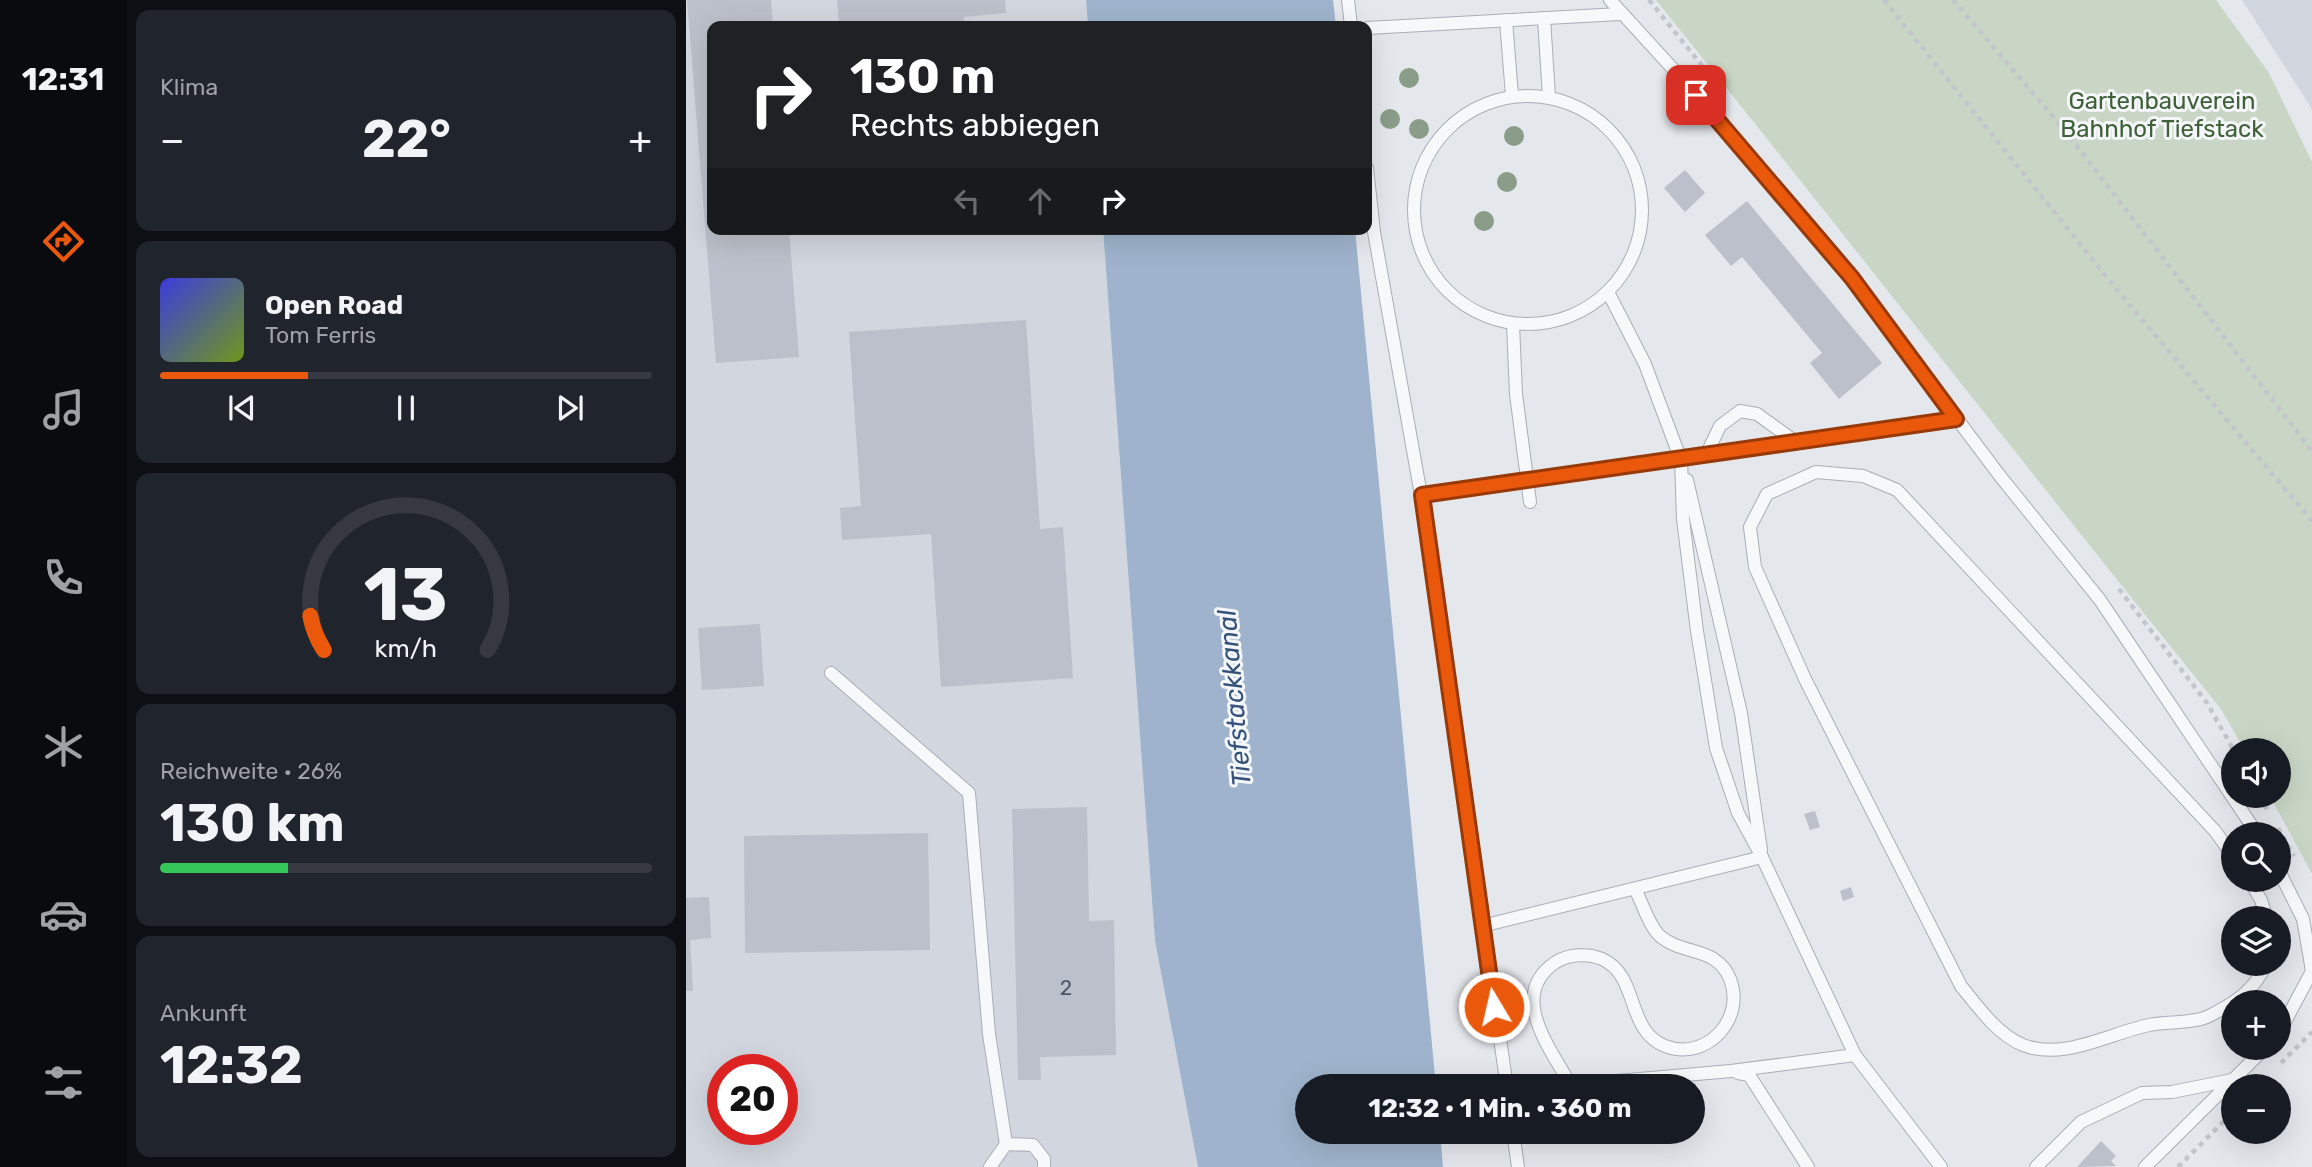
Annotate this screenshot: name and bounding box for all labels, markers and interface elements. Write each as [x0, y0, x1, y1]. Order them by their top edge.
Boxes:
text: 130 m [850, 47, 995, 105]
icon: right [735, 49, 826, 140]
text: 12:31 [22, 60, 104, 98]
pin [1666, 65, 1726, 125]
text: Klima [160, 73, 218, 101]
icon: arrive [1677, 76, 1715, 114]
park label: Gartenbauverein Bahnhof Tiefstack [2060, 87, 2264, 143]
text: Rechts abbiegen [850, 106, 1100, 144]
text: 22° [362, 108, 451, 170]
text: − [160, 117, 185, 163]
text: + [628, 117, 652, 163]
icon: left [948, 182, 986, 220]
icon: ahead [1021, 182, 1059, 220]
icon: right [1094, 182, 1132, 220]
icon: directions [39, 217, 88, 266]
text: Open Road [265, 290, 403, 321]
text: Tom Ferris [265, 321, 376, 349]
icon: music [39, 385, 88, 434]
icon: previous [223, 389, 261, 427]
icon: pause [387, 389, 425, 427]
icon: next [551, 389, 589, 427]
text: 13 [364, 552, 448, 638]
icon: phone [39, 553, 88, 602]
water label: Tiefstackkanal [1211, 608, 1258, 788]
text: km/h [375, 633, 437, 662]
icon: climate [39, 722, 88, 771]
map controls [2221, 738, 2291, 1144]
button: sound [2221, 738, 2291, 808]
text: Reichweite · 26% [160, 757, 342, 785]
text: 130 km [160, 792, 345, 854]
button: search [2221, 822, 2291, 892]
icon: car [39, 890, 88, 939]
button: layers [2221, 906, 2291, 976]
position arrow [1457, 970, 1531, 1044]
house number: 2 [1060, 975, 1072, 1000]
button: + [2221, 990, 2291, 1060]
text: Ankunft [160, 999, 247, 1027]
text: 12:32 [160, 1034, 303, 1096]
speed limit sign: 20 [707, 1054, 798, 1145]
icon: filters [39, 1058, 88, 1107]
button: − [2221, 1074, 2291, 1144]
text: 12:32 · 1 Min. · 360 m [1368, 1093, 1632, 1124]

